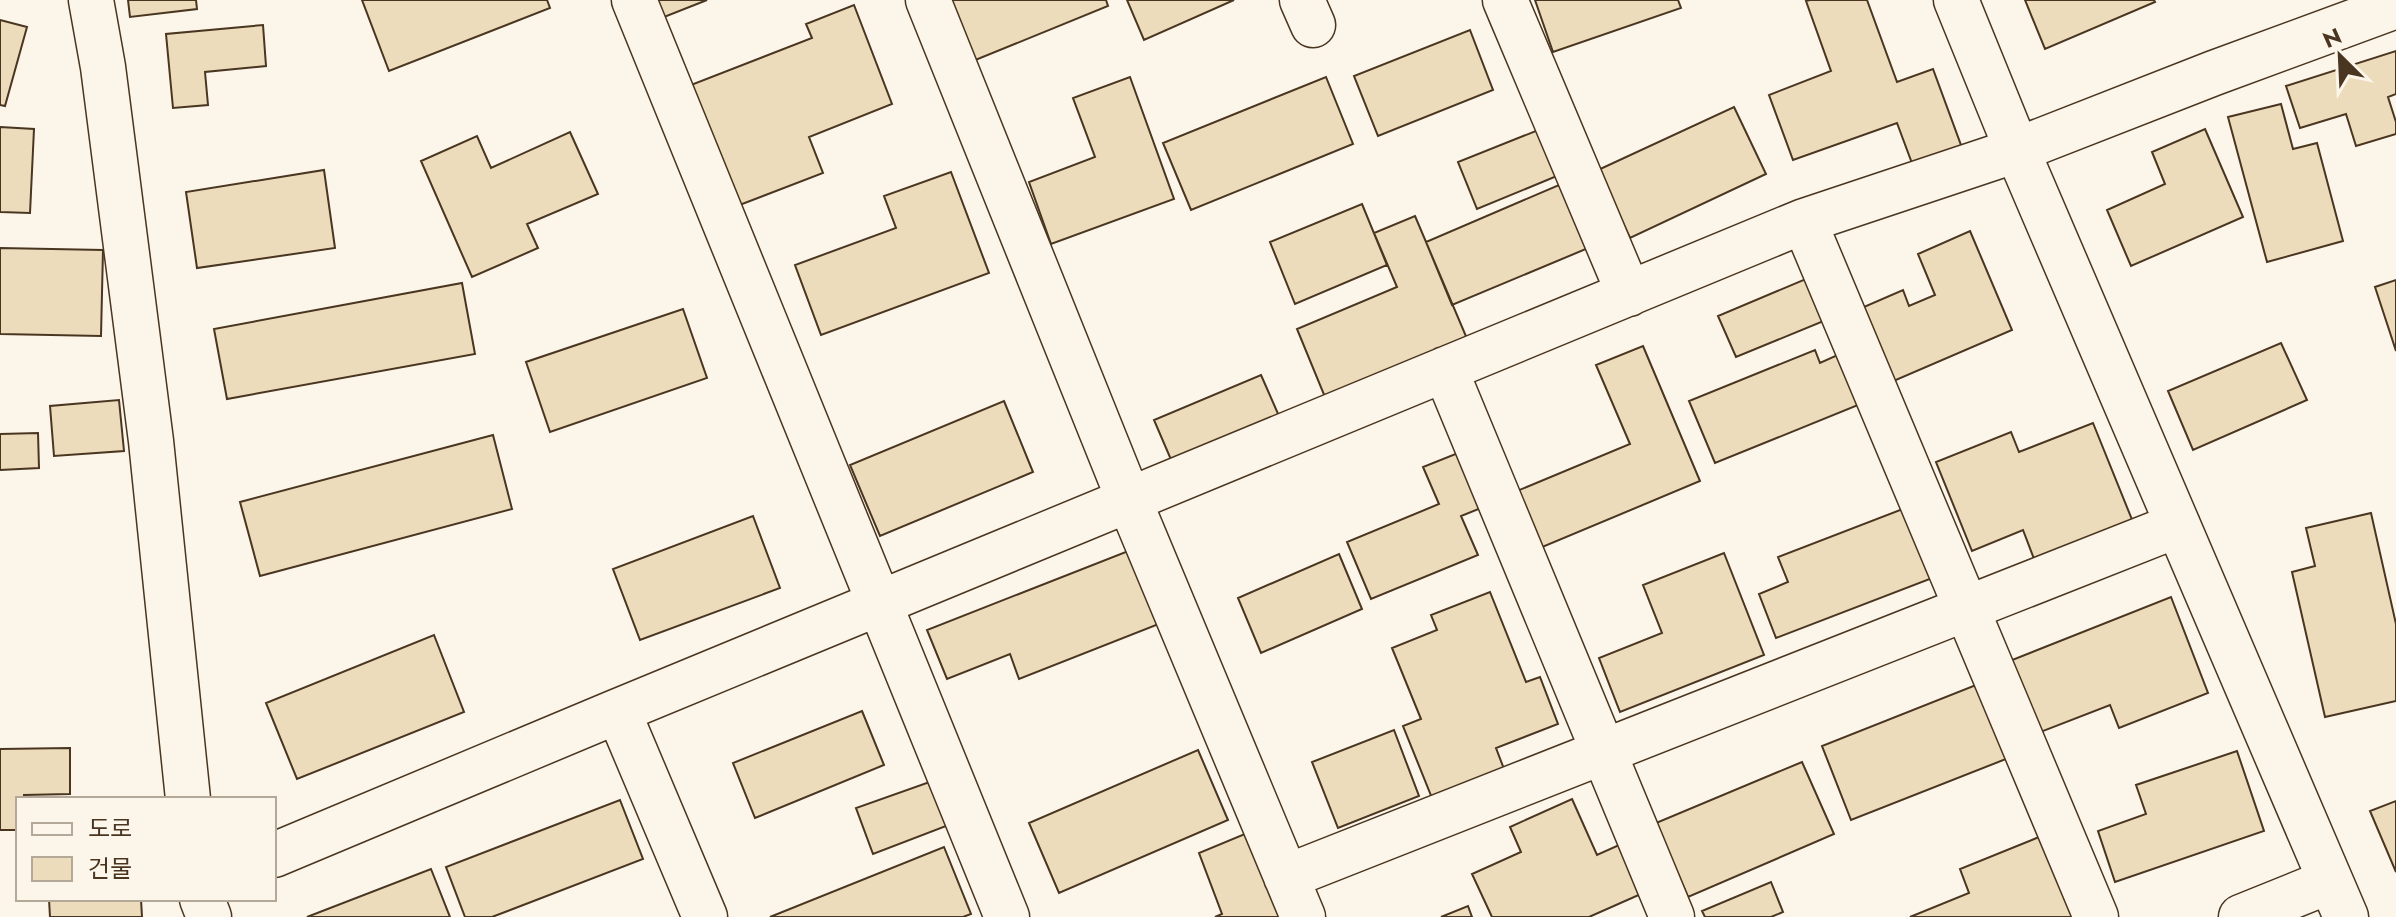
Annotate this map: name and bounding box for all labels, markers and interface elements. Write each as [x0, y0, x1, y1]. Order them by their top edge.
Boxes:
north arrow [2300, 16, 2380, 96]
text: N [2317, 20, 2346, 56]
legend [16, 797, 276, 901]
text: 도로 [88, 811, 132, 846]
text: 건물 [88, 851, 132, 886]

